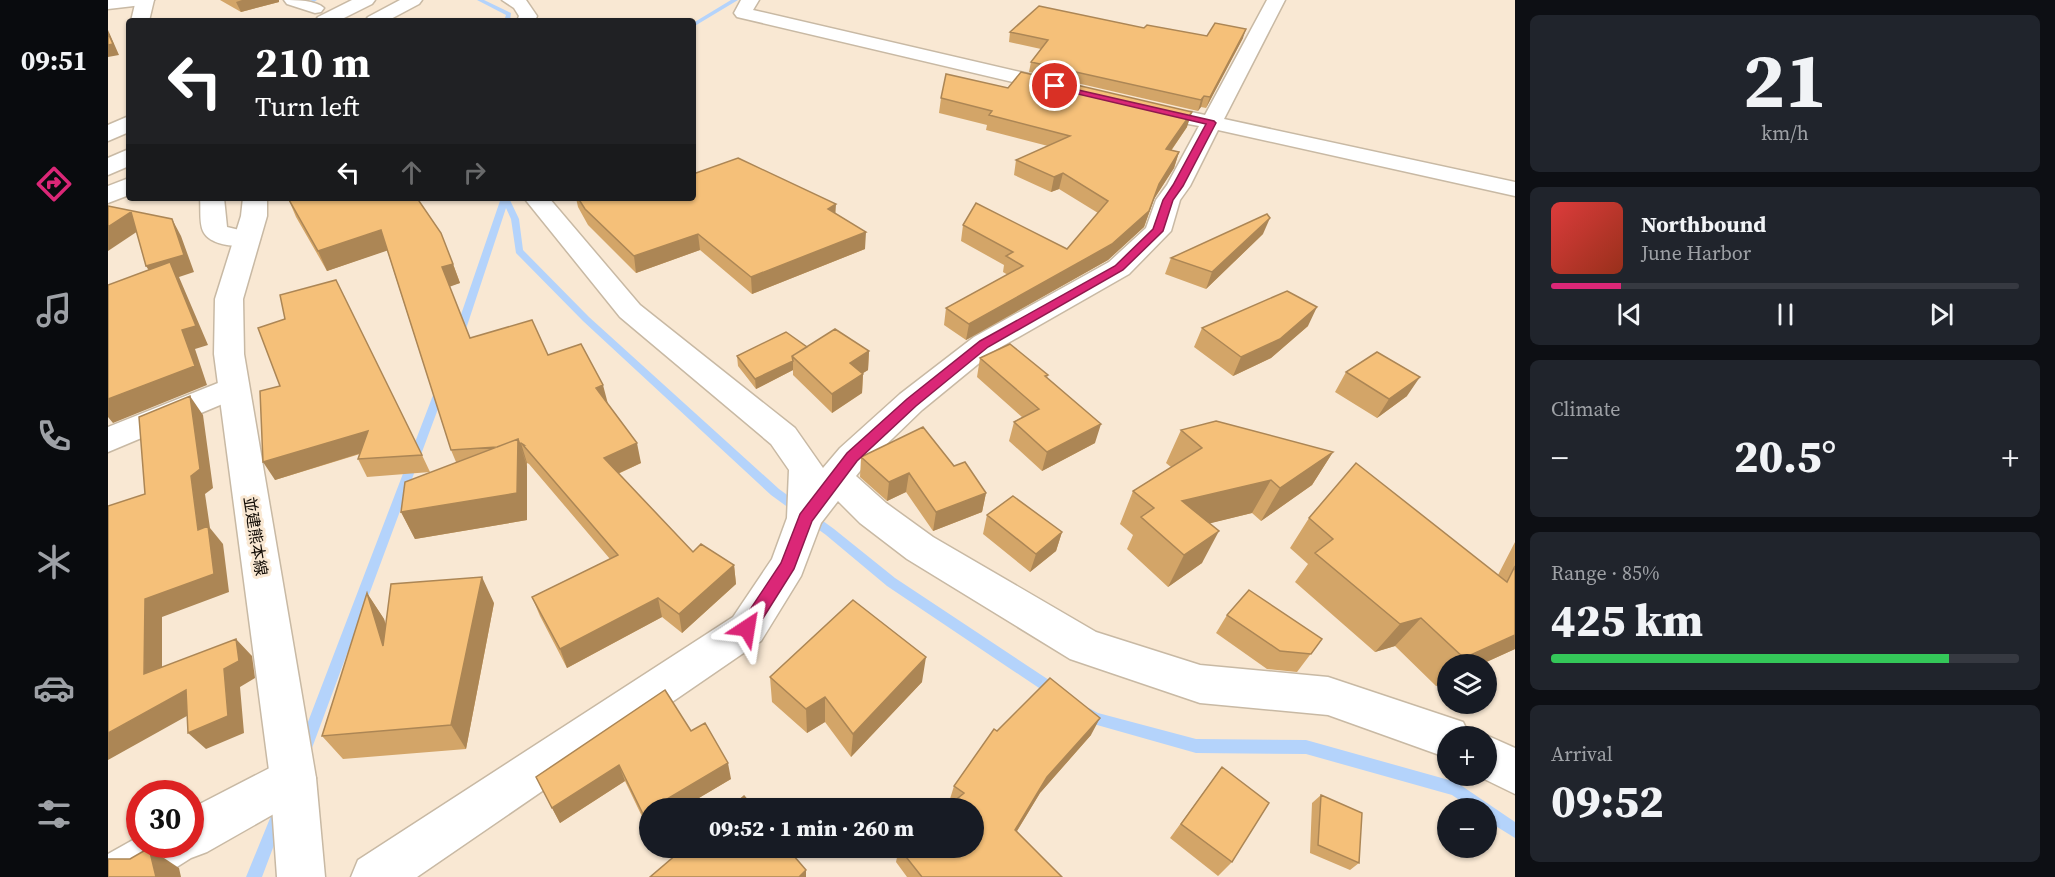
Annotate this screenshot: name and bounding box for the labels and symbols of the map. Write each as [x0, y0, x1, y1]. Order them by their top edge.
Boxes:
pin [1029, 60, 1080, 111]
street label: 並建熊本線 [239, 495, 273, 577]
position arrow [715, 596, 779, 660]
speed limit sign: 30 [126, 780, 204, 858]

